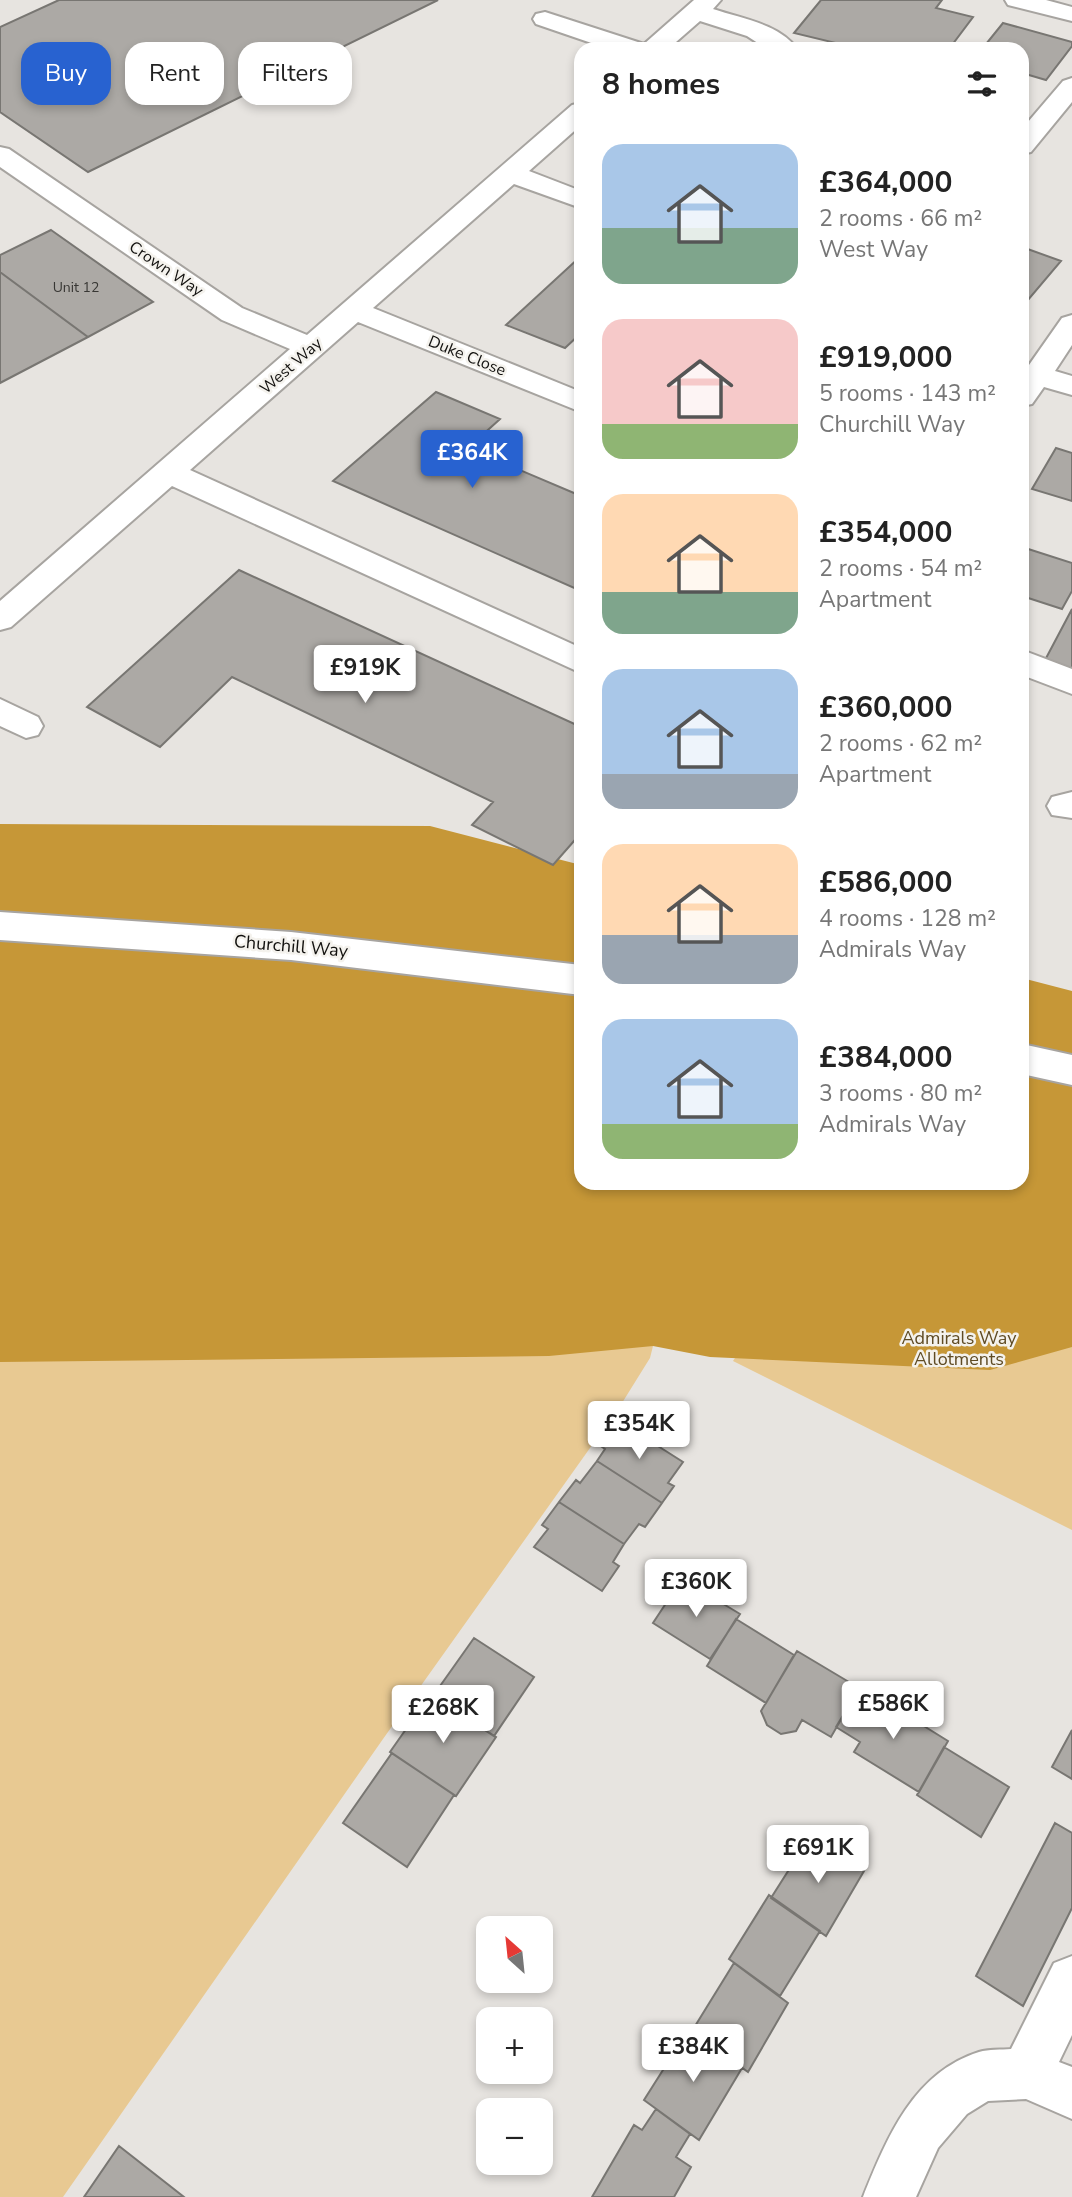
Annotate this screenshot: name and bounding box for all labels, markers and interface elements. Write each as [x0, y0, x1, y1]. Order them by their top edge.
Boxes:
chip: Buy [21, 42, 111, 105]
chip: Rent [125, 42, 224, 105]
chip: Filters [238, 42, 352, 105]
text: 8 homes [602, 64, 720, 105]
icon: filters [963, 65, 1001, 103]
text: £364,000 [819, 162, 952, 203]
icon: home [658, 172, 742, 256]
text: 2 rooms · 66 m² [819, 203, 982, 234]
text: West Way [819, 234, 928, 265]
street label: Crown Way [125, 236, 208, 302]
house number: Unit 12 [53, 278, 99, 297]
street label: Duke Close [425, 330, 509, 382]
street label: West Way [255, 332, 327, 399]
text: £919,000 [819, 337, 952, 378]
icon: home [658, 347, 742, 431]
text: 5 rooms · 143 m² [819, 378, 996, 409]
text: Churchill Way [819, 409, 965, 440]
pin: £364K [423, 430, 521, 490]
text: £364K [437, 437, 507, 468]
text: £354,000 [819, 512, 952, 553]
icon: home [658, 522, 742, 606]
text: 2 rooms · 54 m² [819, 553, 982, 584]
text: Apartment [819, 584, 931, 615]
pin: £919K [316, 646, 414, 705]
text: £919K [330, 652, 400, 683]
text: £360,000 [819, 687, 952, 728]
icon: home [658, 697, 742, 781]
text: 2 rooms · 62 m² [819, 728, 982, 759]
text: Apartment [819, 759, 931, 790]
text: £586,000 [819, 862, 952, 903]
icon: home [658, 872, 742, 956]
text: 4 rooms · 128 m² [819, 903, 996, 934]
street label: Churchill Way [233, 929, 350, 963]
text: Admirals Way [819, 934, 966, 965]
text: £384,000 [819, 1037, 952, 1078]
icon: home [658, 1047, 742, 1131]
text: 3 rooms · 80 m² [819, 1078, 982, 1109]
text: Admirals Way [819, 1109, 966, 1140]
park label: Admirals Way Allotments [901, 1326, 1017, 1371]
pin: £354K [590, 1402, 688, 1461]
text: £354K [604, 1408, 674, 1439]
pin: £360K [647, 1560, 745, 1619]
text: £360K [661, 1566, 731, 1597]
pin: £586K [844, 1682, 942, 1741]
pin: £268K [394, 1686, 492, 1745]
text: £586K [858, 1688, 928, 1719]
text: £268K [408, 1692, 478, 1723]
pin: £691K [769, 1826, 867, 1885]
text: £691K [783, 1832, 853, 1863]
north arrow [476, 1916, 553, 1993]
map controls [476, 1916, 553, 2175]
button: + [476, 2007, 553, 2084]
pin: £384K [644, 2024, 742, 2084]
text: £384K [658, 2031, 728, 2062]
button: − [476, 2098, 553, 2175]

